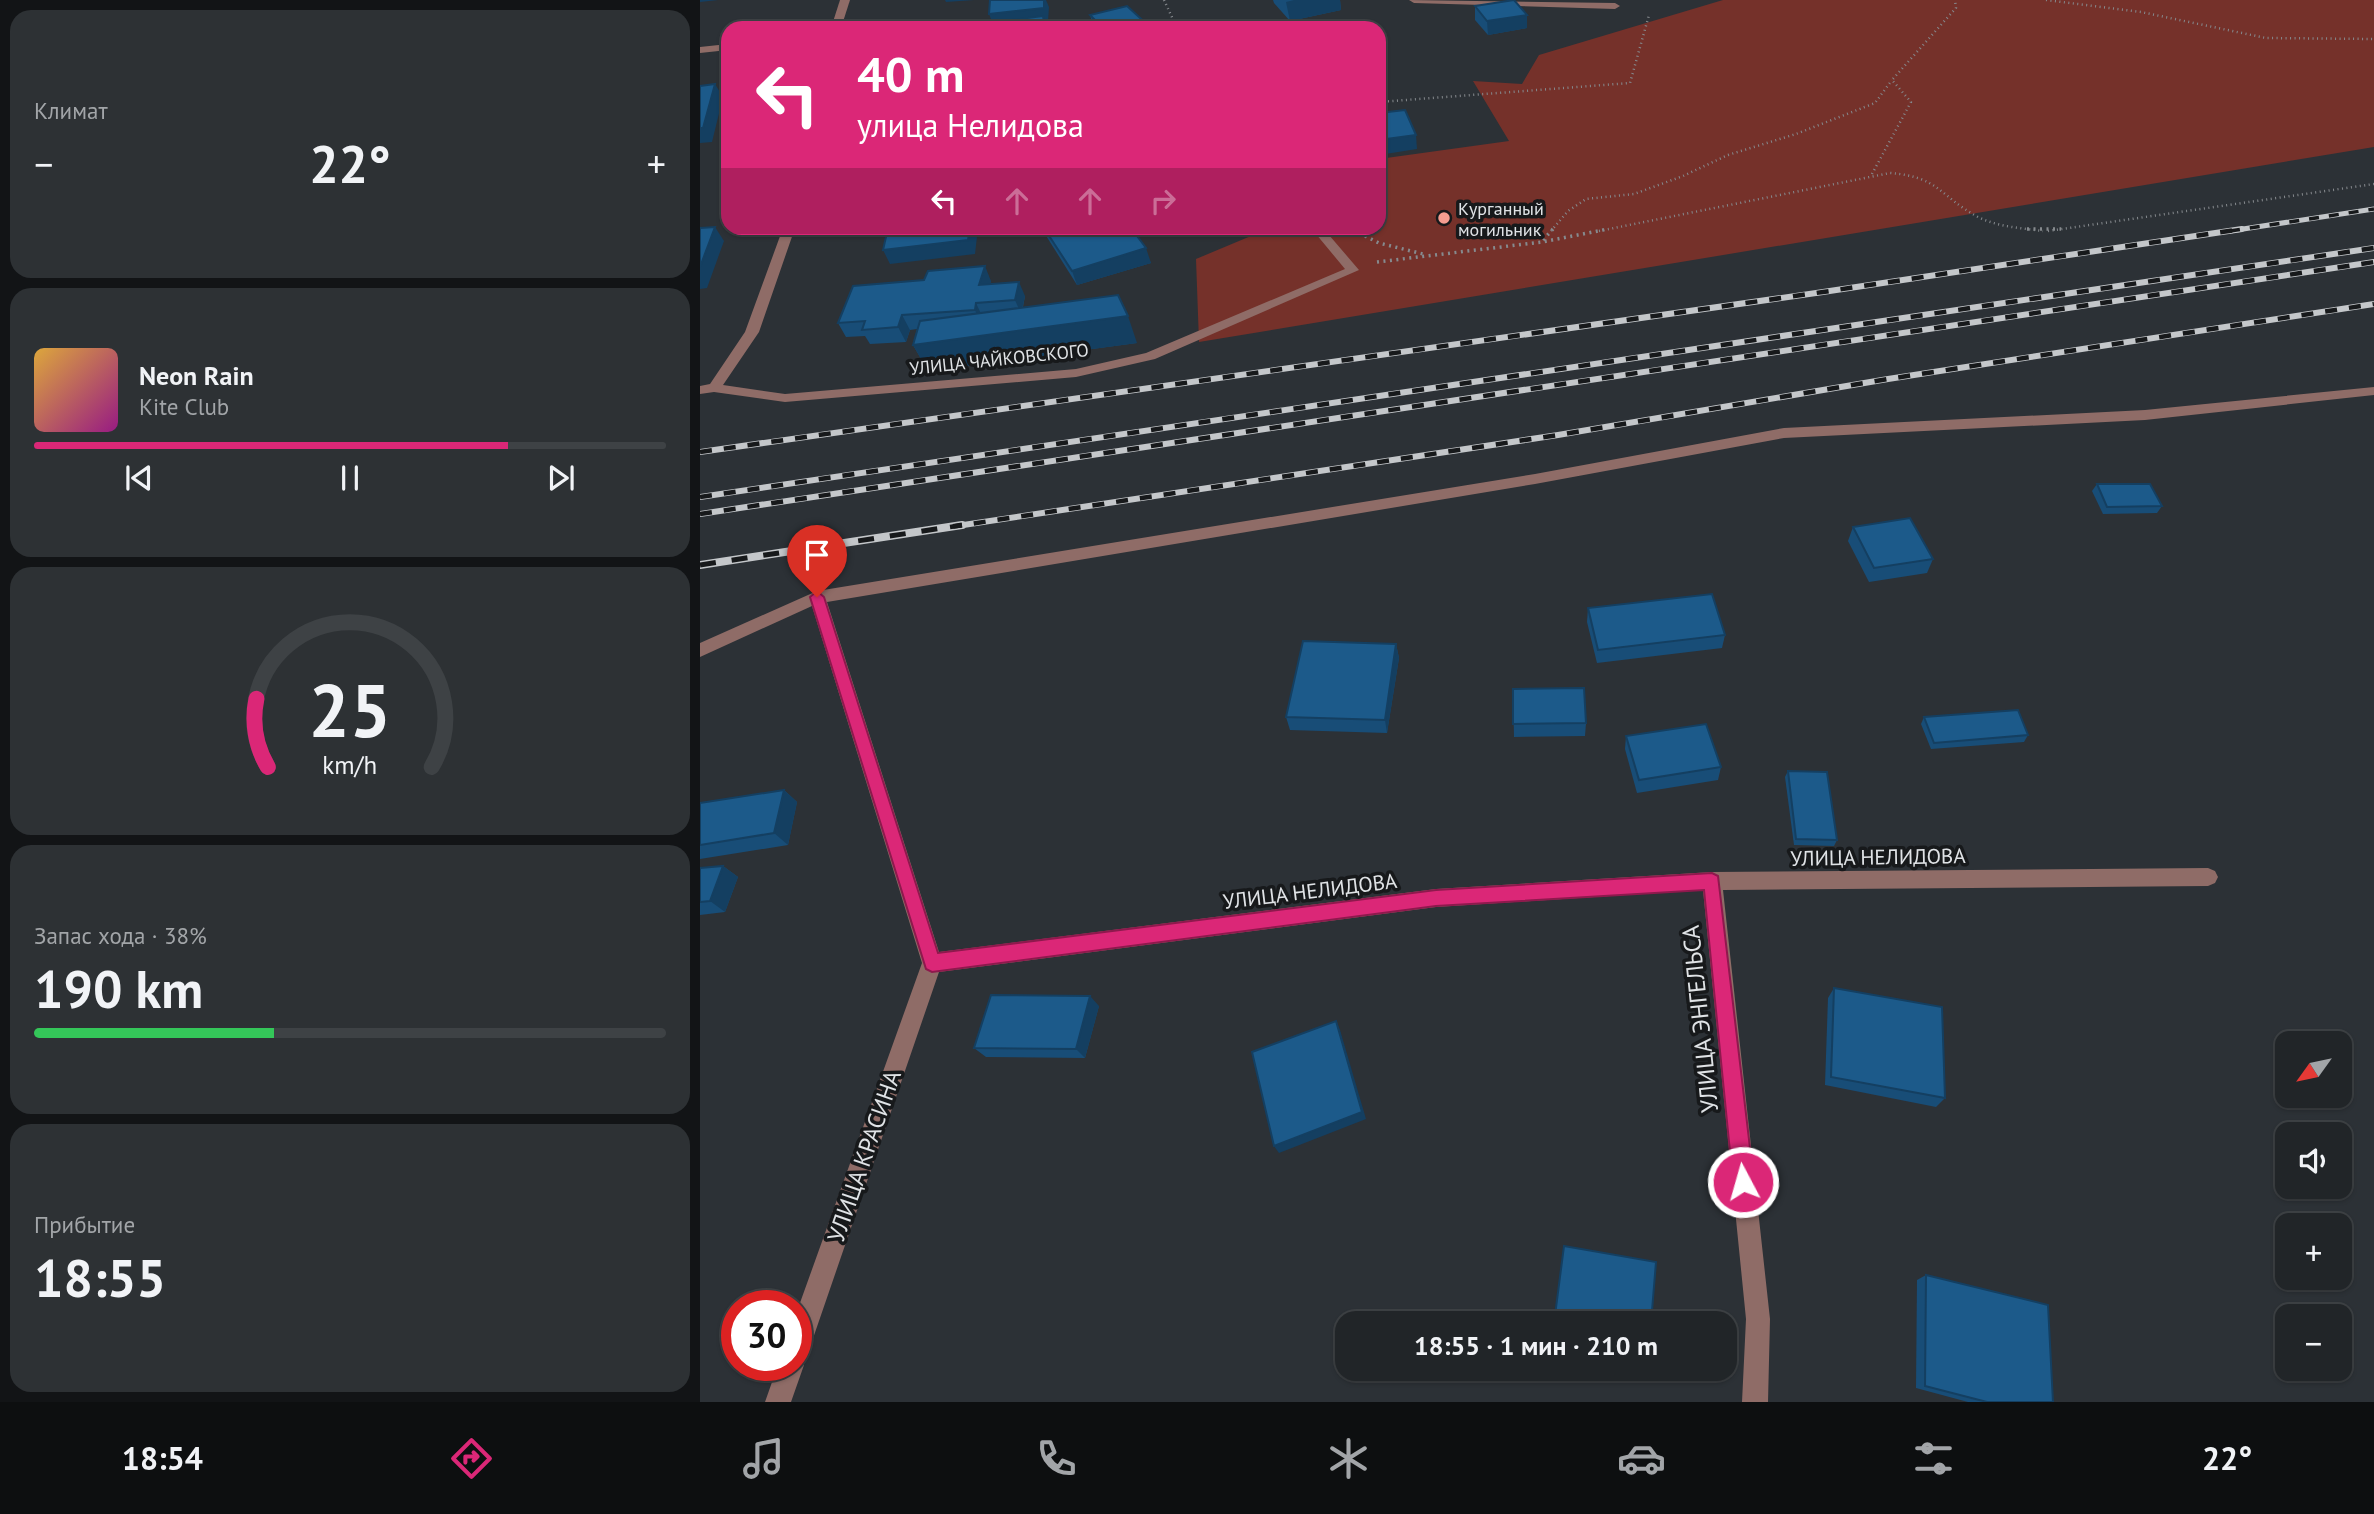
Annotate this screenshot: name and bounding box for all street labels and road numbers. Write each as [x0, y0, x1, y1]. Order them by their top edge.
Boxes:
street label: УЛИЦА ЧАЙКОВСКОГО [908, 338, 1090, 380]
street label: УЛИЦА НЕЛИДОВА [1790, 842, 1966, 872]
street label: УЛИЦА НЕЛИДОВА [1221, 867, 1399, 915]
street label: УЛИЦА ЭНГЕЛЬСА [1675, 924, 1725, 1114]
street label: УЛИЦА КРАСИНА [820, 1066, 908, 1246]

